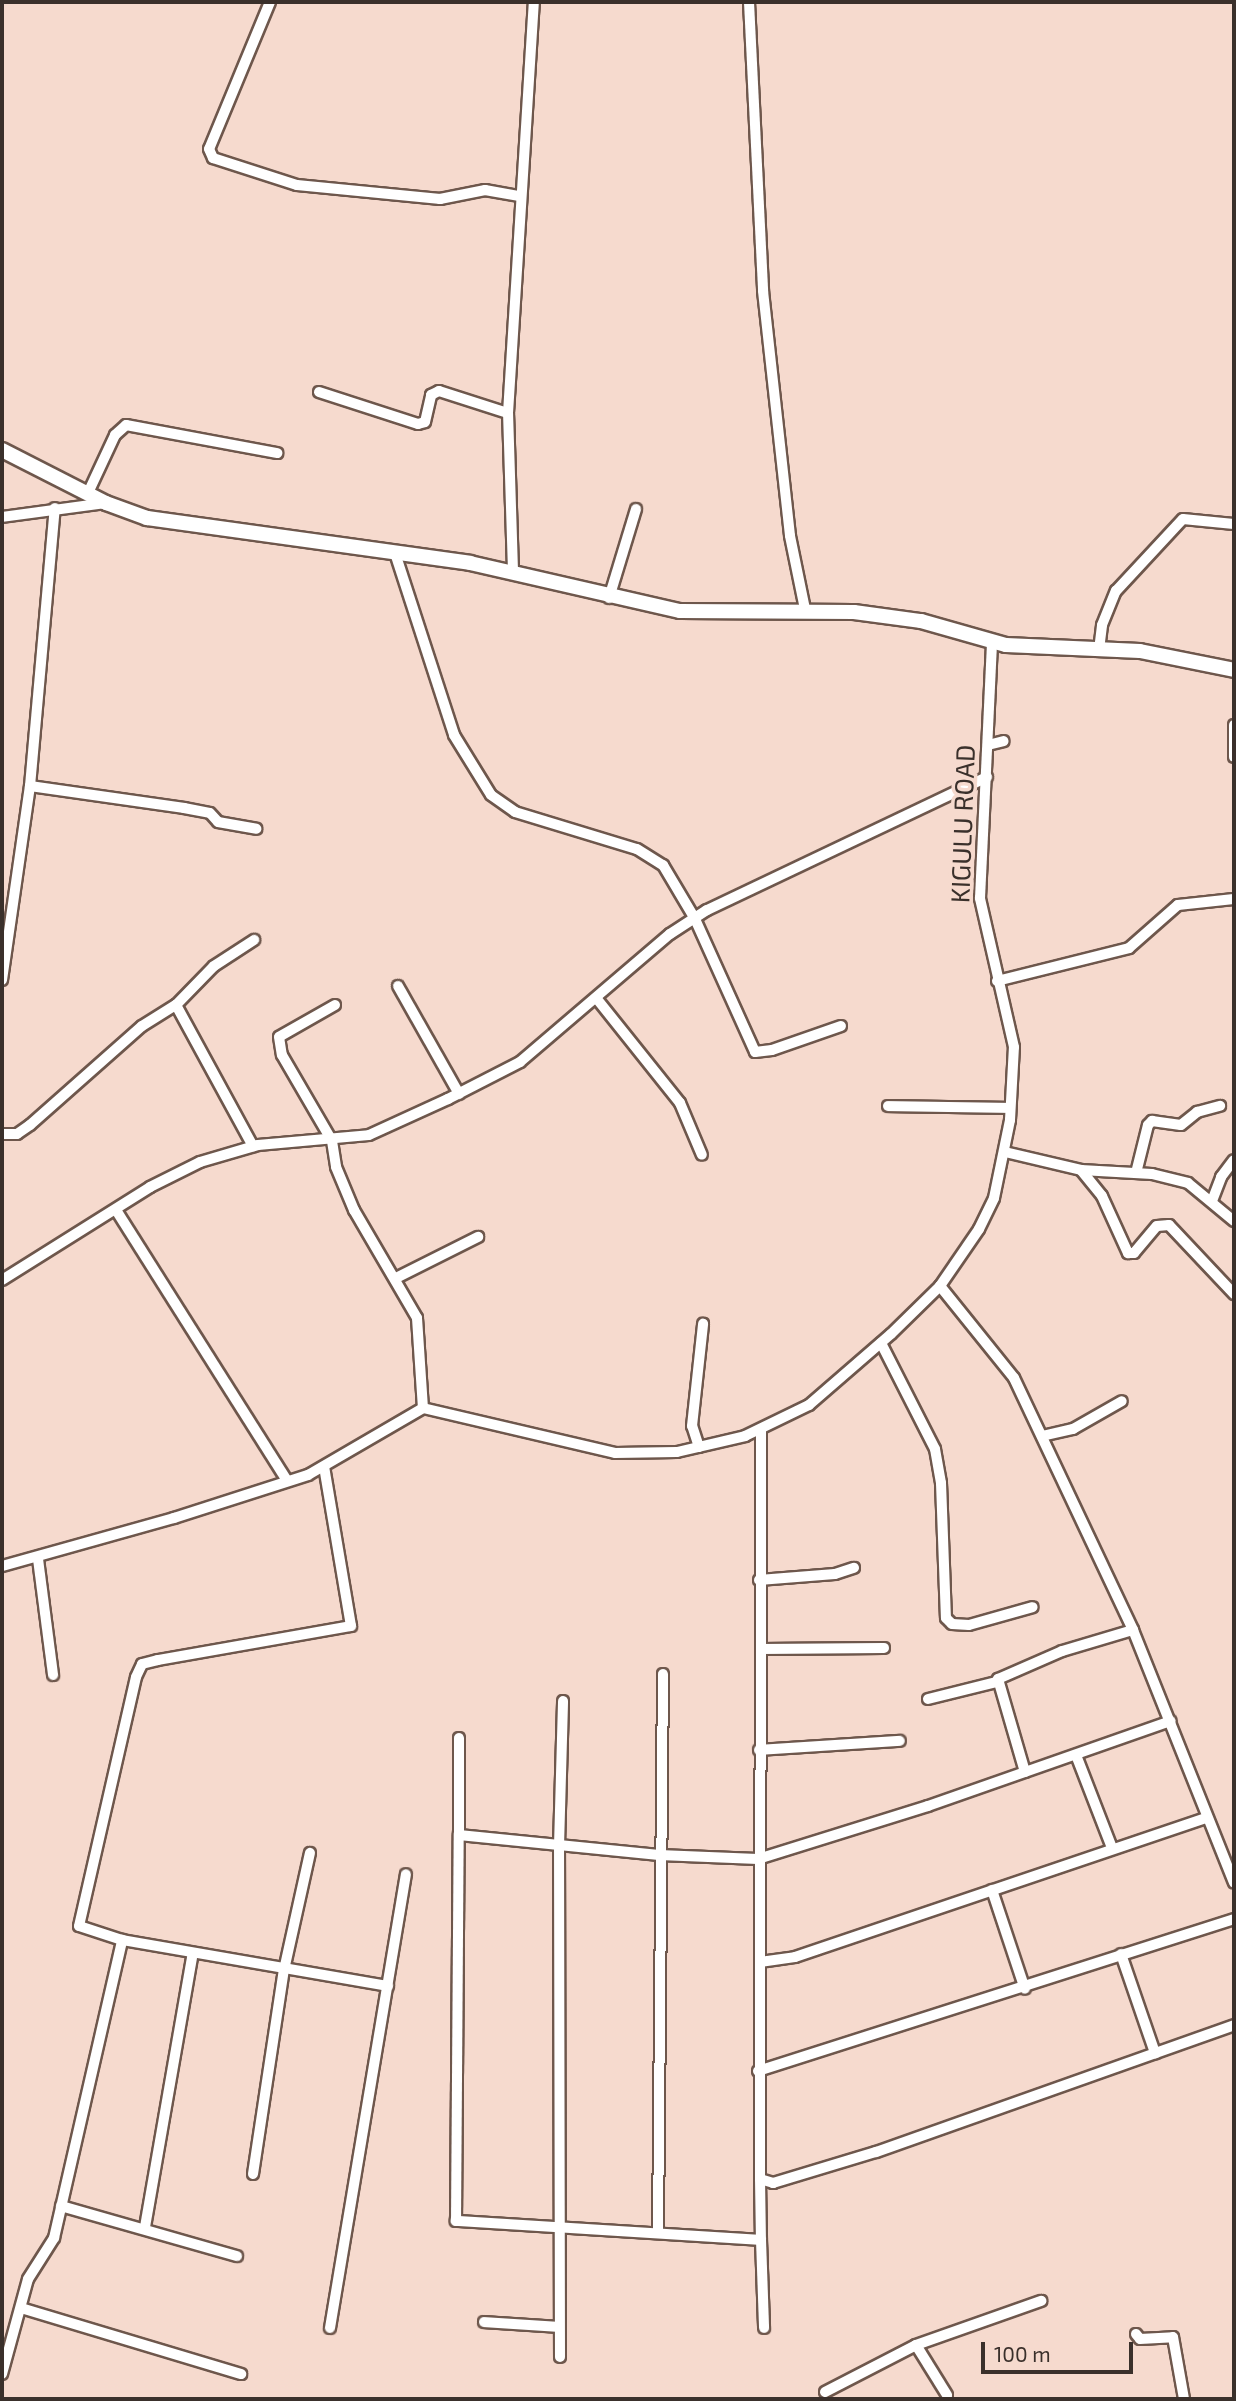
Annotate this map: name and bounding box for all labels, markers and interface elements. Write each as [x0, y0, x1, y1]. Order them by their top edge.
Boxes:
street label: KIGULU ROAD [944, 744, 980, 904]
scale bar [984, 2328, 1136, 2372]
text: 100 m [994, 2341, 1051, 2366]

